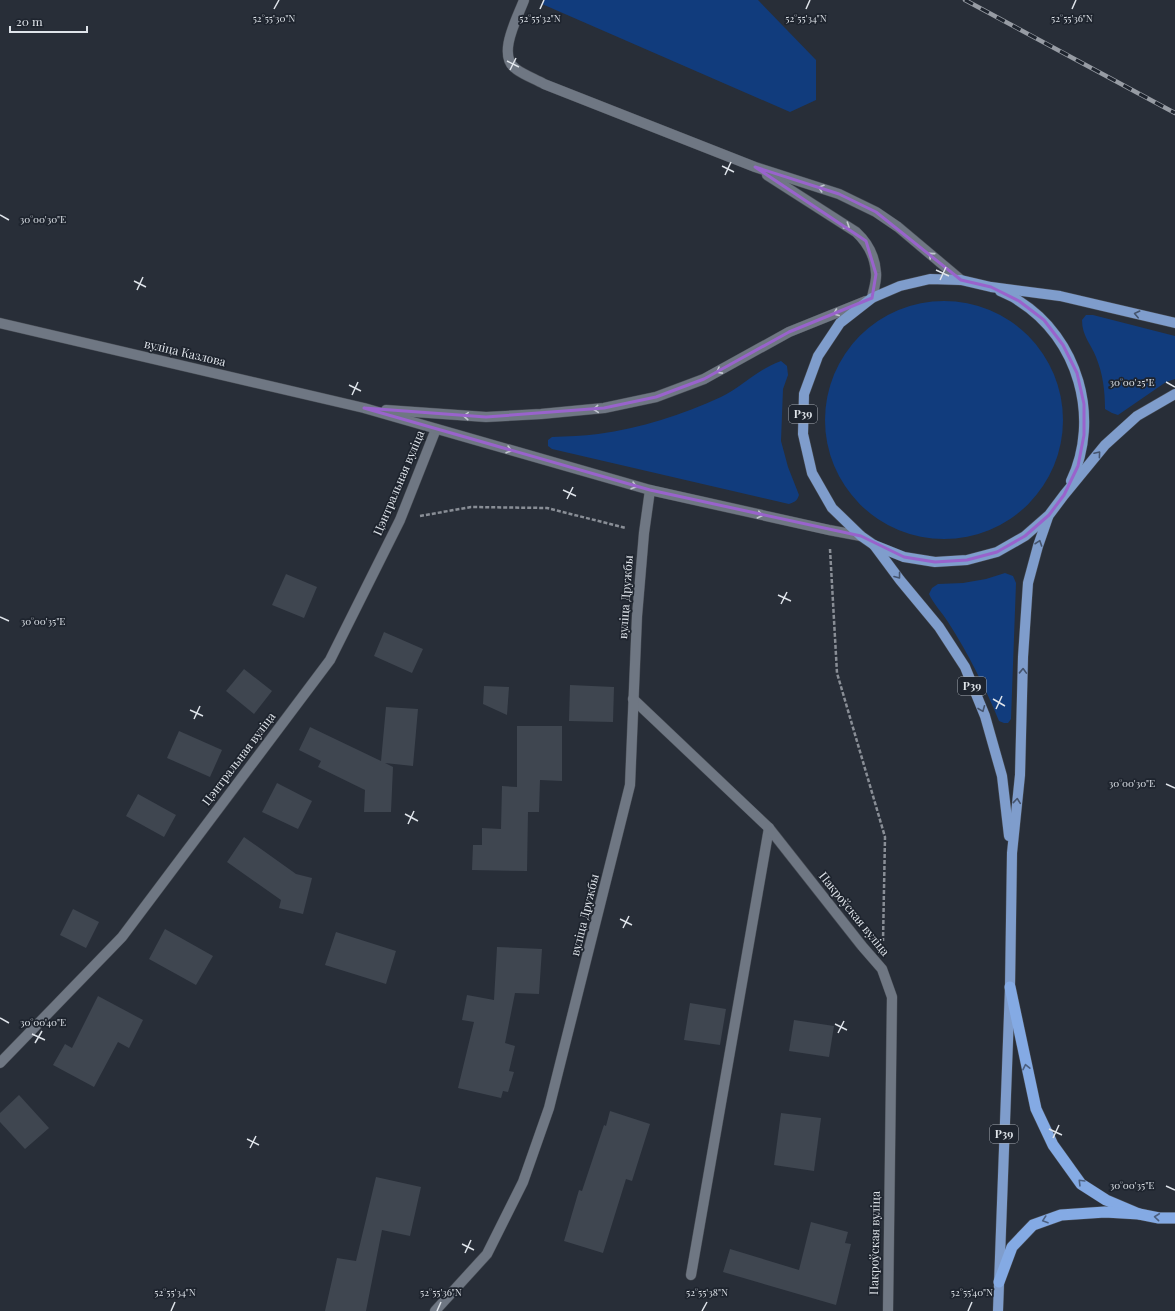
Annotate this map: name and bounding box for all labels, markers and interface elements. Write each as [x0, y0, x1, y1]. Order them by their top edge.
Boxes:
scale bar [10, 8, 87, 34]
text: 52°55'30"N [253, 11, 295, 25]
text: 52°55'32"N [519, 11, 561, 25]
text: 52°55'34"N [785, 11, 827, 25]
text: 52°55'36"N [1051, 11, 1093, 25]
text: 20 m [16, 13, 43, 29]
one-way arrow [818, 184, 825, 193]
text: 30°00'30"E [20, 212, 66, 226]
one-way arrow [843, 221, 850, 229]
one-way arrow [929, 252, 936, 259]
one-way arrow [832, 308, 840, 316]
one-way arrow [1134, 310, 1140, 318]
street label: вуліца Казлова [143, 335, 228, 369]
one-way arrow [716, 366, 723, 373]
text: 30°00'25"E [1110, 375, 1154, 389]
one-way arrow [593, 404, 599, 413]
road number: Р39 [789, 405, 817, 423]
one-way arrow [463, 411, 469, 420]
street label: Цэнтральная вуліца [369, 428, 427, 538]
one-way arrow [505, 445, 512, 454]
one-way arrow [1093, 451, 1100, 459]
one-way arrow [630, 481, 637, 490]
one-way arrow [757, 511, 764, 519]
one-way arrow [1035, 539, 1043, 546]
street label: вуліца Дружбы [614, 554, 636, 639]
one-way arrow [893, 572, 900, 579]
text: 30°00'35"E [21, 614, 65, 628]
one-way arrow [1019, 668, 1027, 674]
road number: Р39 [958, 677, 986, 695]
one-way arrow [977, 705, 985, 712]
street label: Цэнтральная вуліца [198, 709, 278, 808]
text: 30°00'30"E [1109, 776, 1155, 790]
one-way arrow [1012, 798, 1021, 804]
street label: Пакроўская вуліца [816, 868, 894, 959]
street label: вуліца Дружбы [566, 872, 602, 957]
text: 30°00'40"E [20, 1015, 66, 1029]
one-way arrow [1023, 1064, 1031, 1070]
road number: Р39 [990, 1125, 1018, 1143]
text: 30°00'35"E [1110, 1178, 1154, 1192]
one-way arrow [1078, 1179, 1086, 1187]
street label: Пакроўская вуліца [865, 1191, 883, 1295]
one-way arrow [1154, 1213, 1160, 1222]
one-way arrow [1042, 1216, 1049, 1224]
text: 52°55'34"N [154, 1285, 196, 1299]
text: 52°55'36"N [420, 1285, 462, 1299]
text: 52°55'38"N [686, 1285, 728, 1299]
text: 52°55'40"N [951, 1285, 993, 1299]

